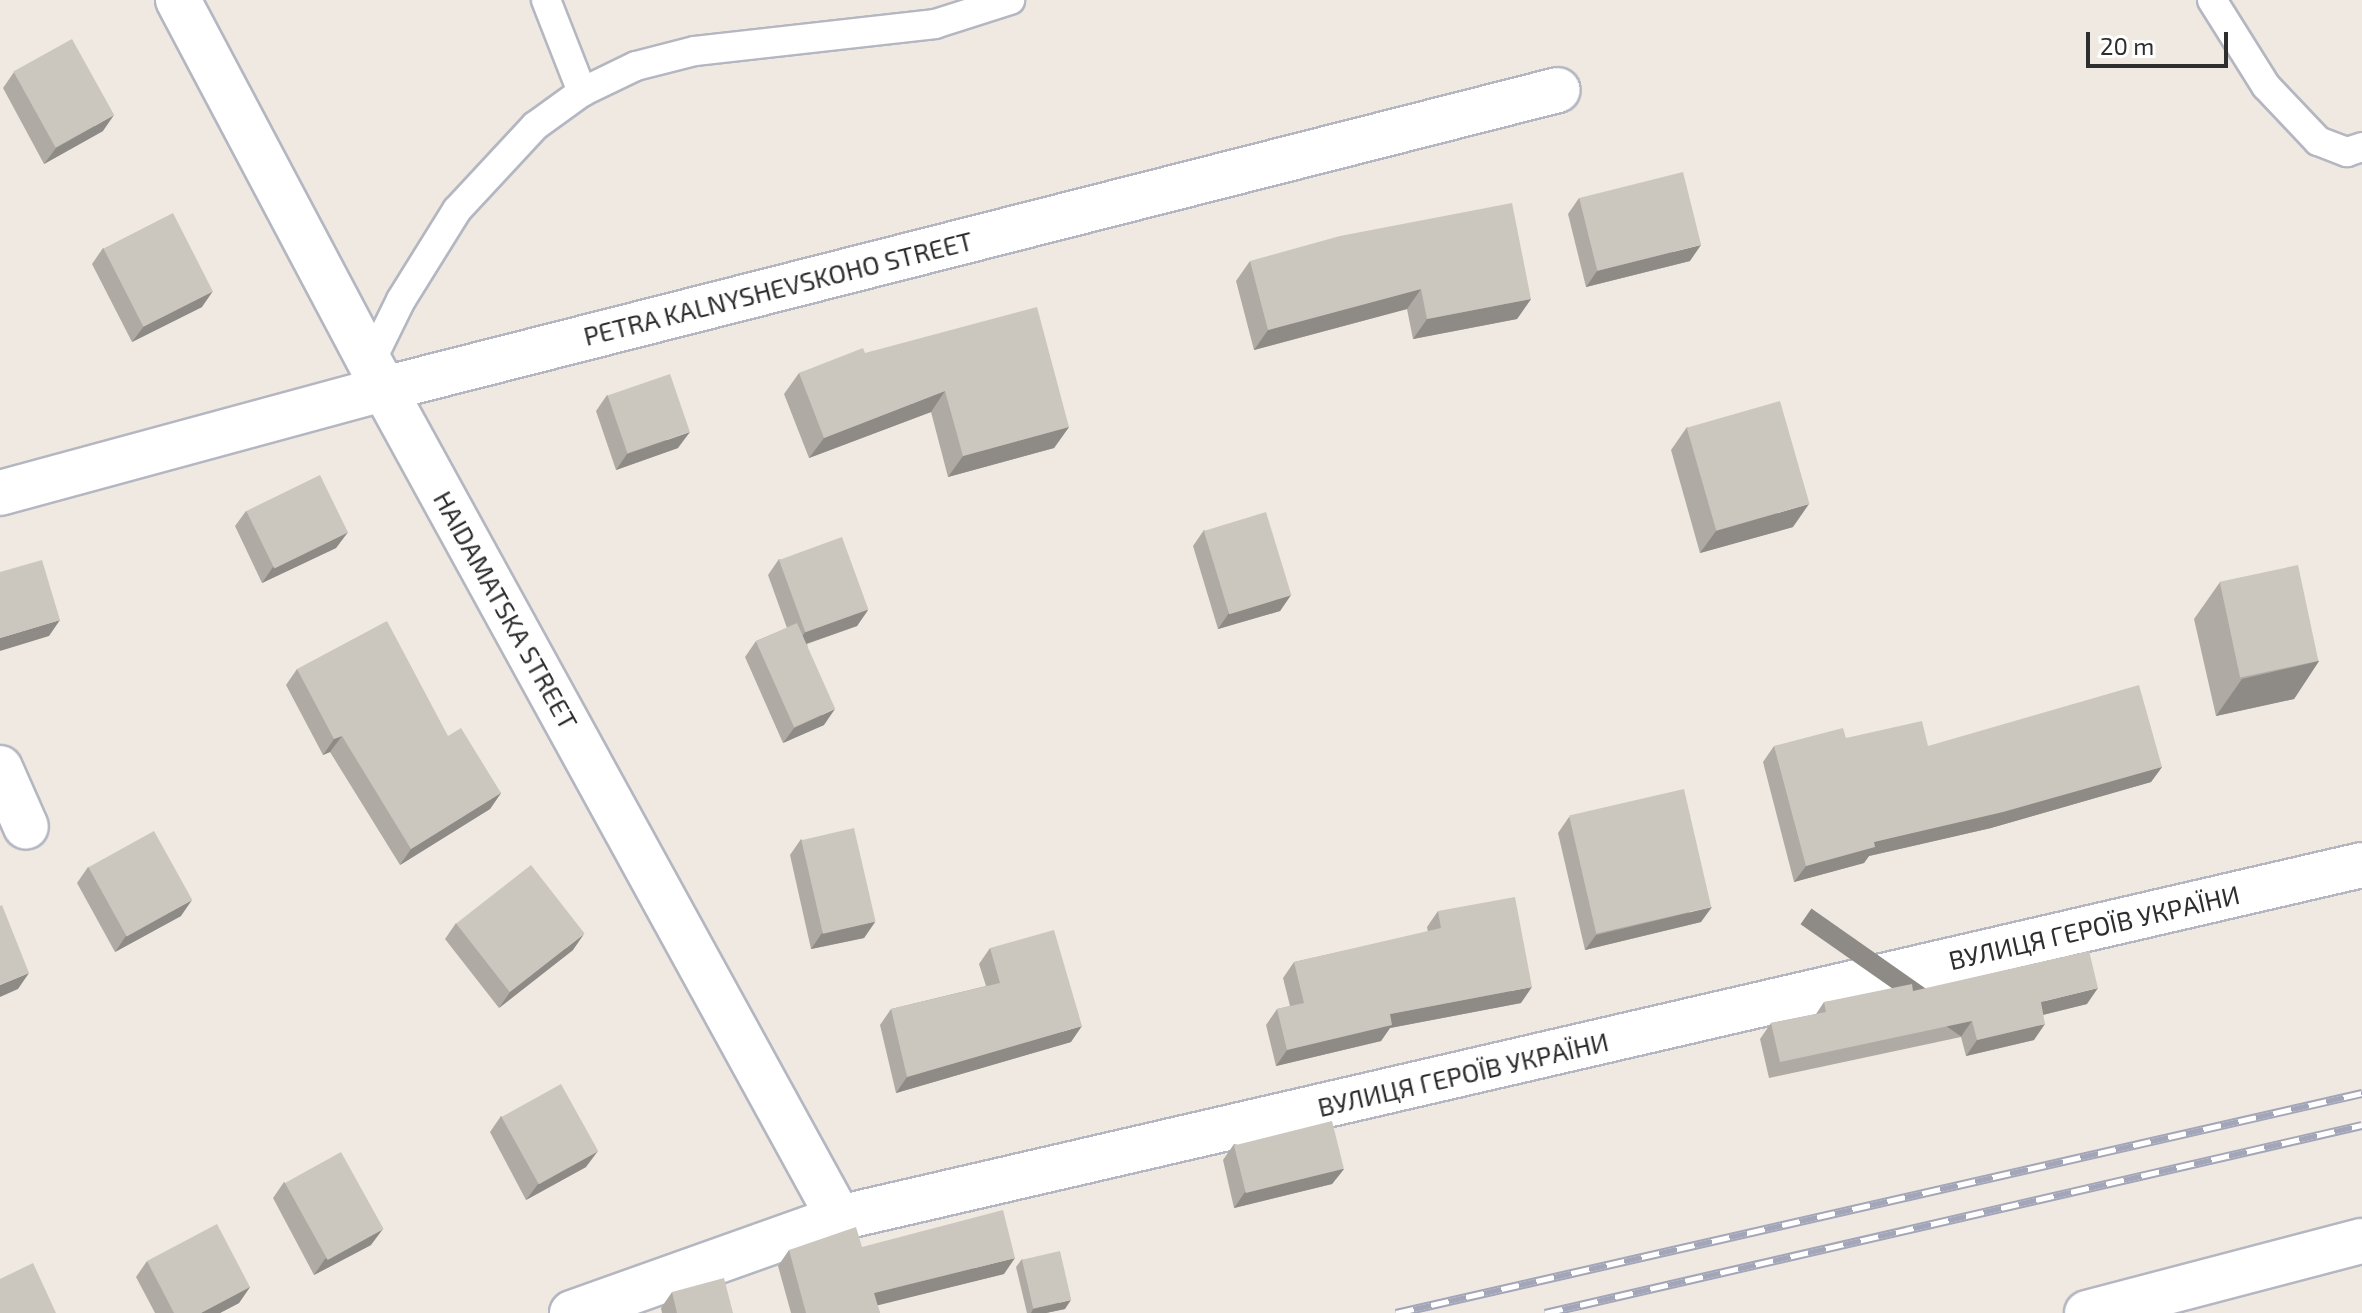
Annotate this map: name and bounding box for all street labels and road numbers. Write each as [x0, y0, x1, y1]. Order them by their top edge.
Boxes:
street label: PETRA KALNYSHEVSKOHO STREET [580, 224, 976, 352]
street label: HAIDAMATSKA STREET [427, 485, 585, 735]
street label: ВУЛИЦЯ ГЕРОЇВ УКРАЇНИ [1946, 878, 2242, 976]
street label: ВУЛИЦЯ ГЕРОЇВ УКРАЇНИ [1315, 1025, 1611, 1123]

